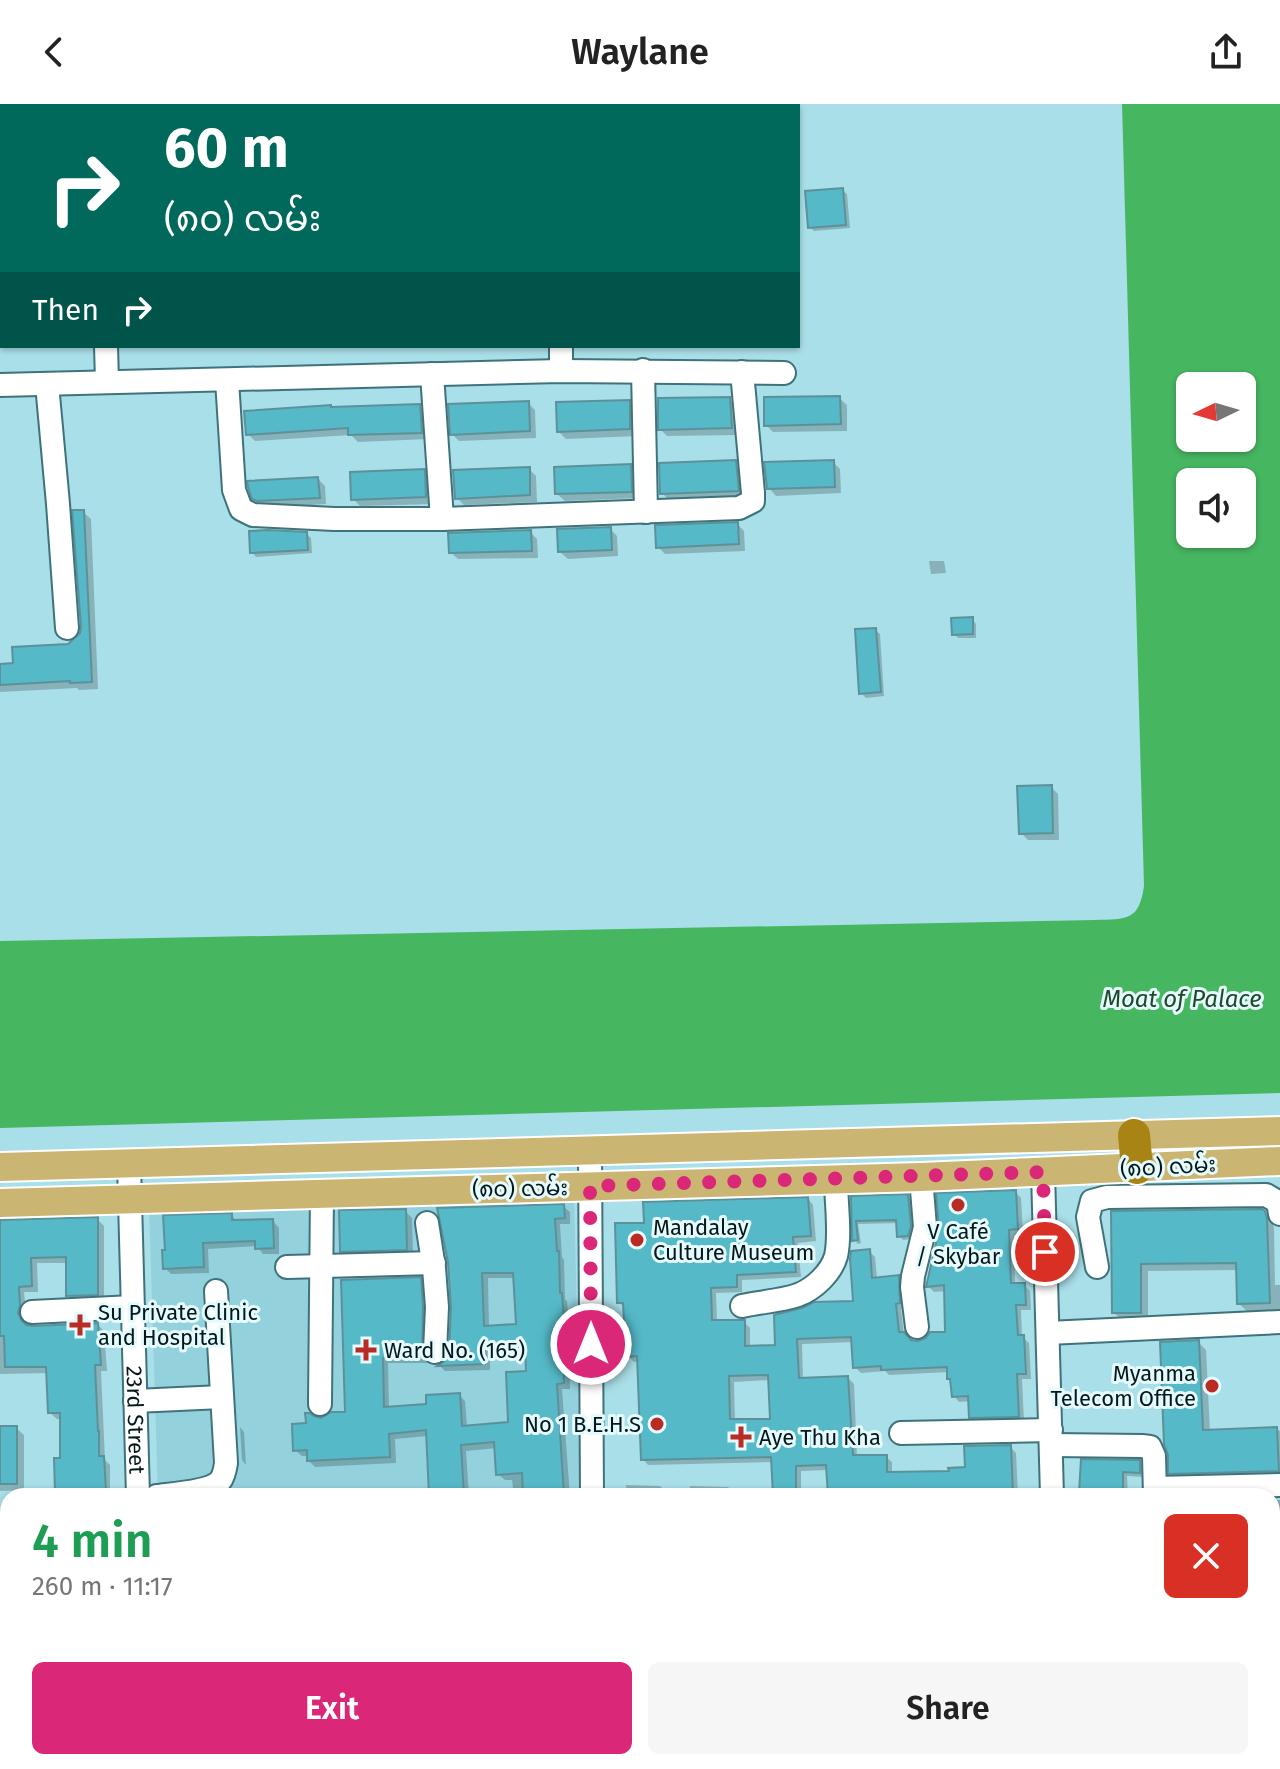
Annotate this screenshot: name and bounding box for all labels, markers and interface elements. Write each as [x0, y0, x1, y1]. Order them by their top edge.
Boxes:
icon: back [32, 30, 76, 74]
text: Waylane [571, 30, 709, 74]
icon: share [1204, 30, 1248, 74]
text: 60 m [164, 115, 289, 182]
icon: right [32, 136, 136, 240]
text: (၈၀) လမ်း [164, 197, 321, 241]
icon: right [115, 288, 159, 332]
text: Then [32, 292, 99, 328]
north arrow [1176, 372, 1256, 452]
map controls [1176, 372, 1256, 548]
button: sound [1176, 468, 1256, 548]
water label: Moat of Palace [1102, 985, 1262, 1013]
street label: (၈၀) လမ်း [1119, 1149, 1217, 1182]
street label: (၈၀) လမ်း [472, 1172, 568, 1203]
marker: V Café / Skybar [949, 1196, 967, 1214]
place label: Mandalay Culture Museum [653, 1214, 814, 1266]
place label: V Café / Skybar [916, 1218, 1001, 1270]
pin [1011, 1218, 1079, 1286]
icon: arrive [1023, 1230, 1067, 1274]
marker: Mandalay Culture Museum [628, 1231, 646, 1249]
place label: Su Private Clinic and Hospital [98, 1299, 258, 1351]
position arrow [549, 1302, 633, 1386]
marker: Su Private Clinic and Hospital [69, 1314, 91, 1336]
place label: Ward No. (165) [384, 1337, 525, 1364]
marker: Ward No. (165) [355, 1339, 377, 1361]
place label: Myanma Telecom Office [1051, 1360, 1196, 1412]
street label: 23rd Street [120, 1365, 150, 1474]
marker: Myanma Telecom Office [1203, 1377, 1221, 1395]
place label: No 1 B.E.H.S [524, 1411, 641, 1438]
marker: No 1 B.E.H.S [648, 1415, 666, 1433]
place label: Aye Thu Kha [759, 1424, 881, 1451]
marker: Aye Thu Kha [730, 1426, 752, 1448]
text: 4 min [32, 1512, 152, 1570]
button: close [1164, 1514, 1248, 1598]
text: 260 m · 11:17 [32, 1571, 173, 1602]
button: Exit [32, 1662, 632, 1754]
button: Share [648, 1662, 1248, 1754]

